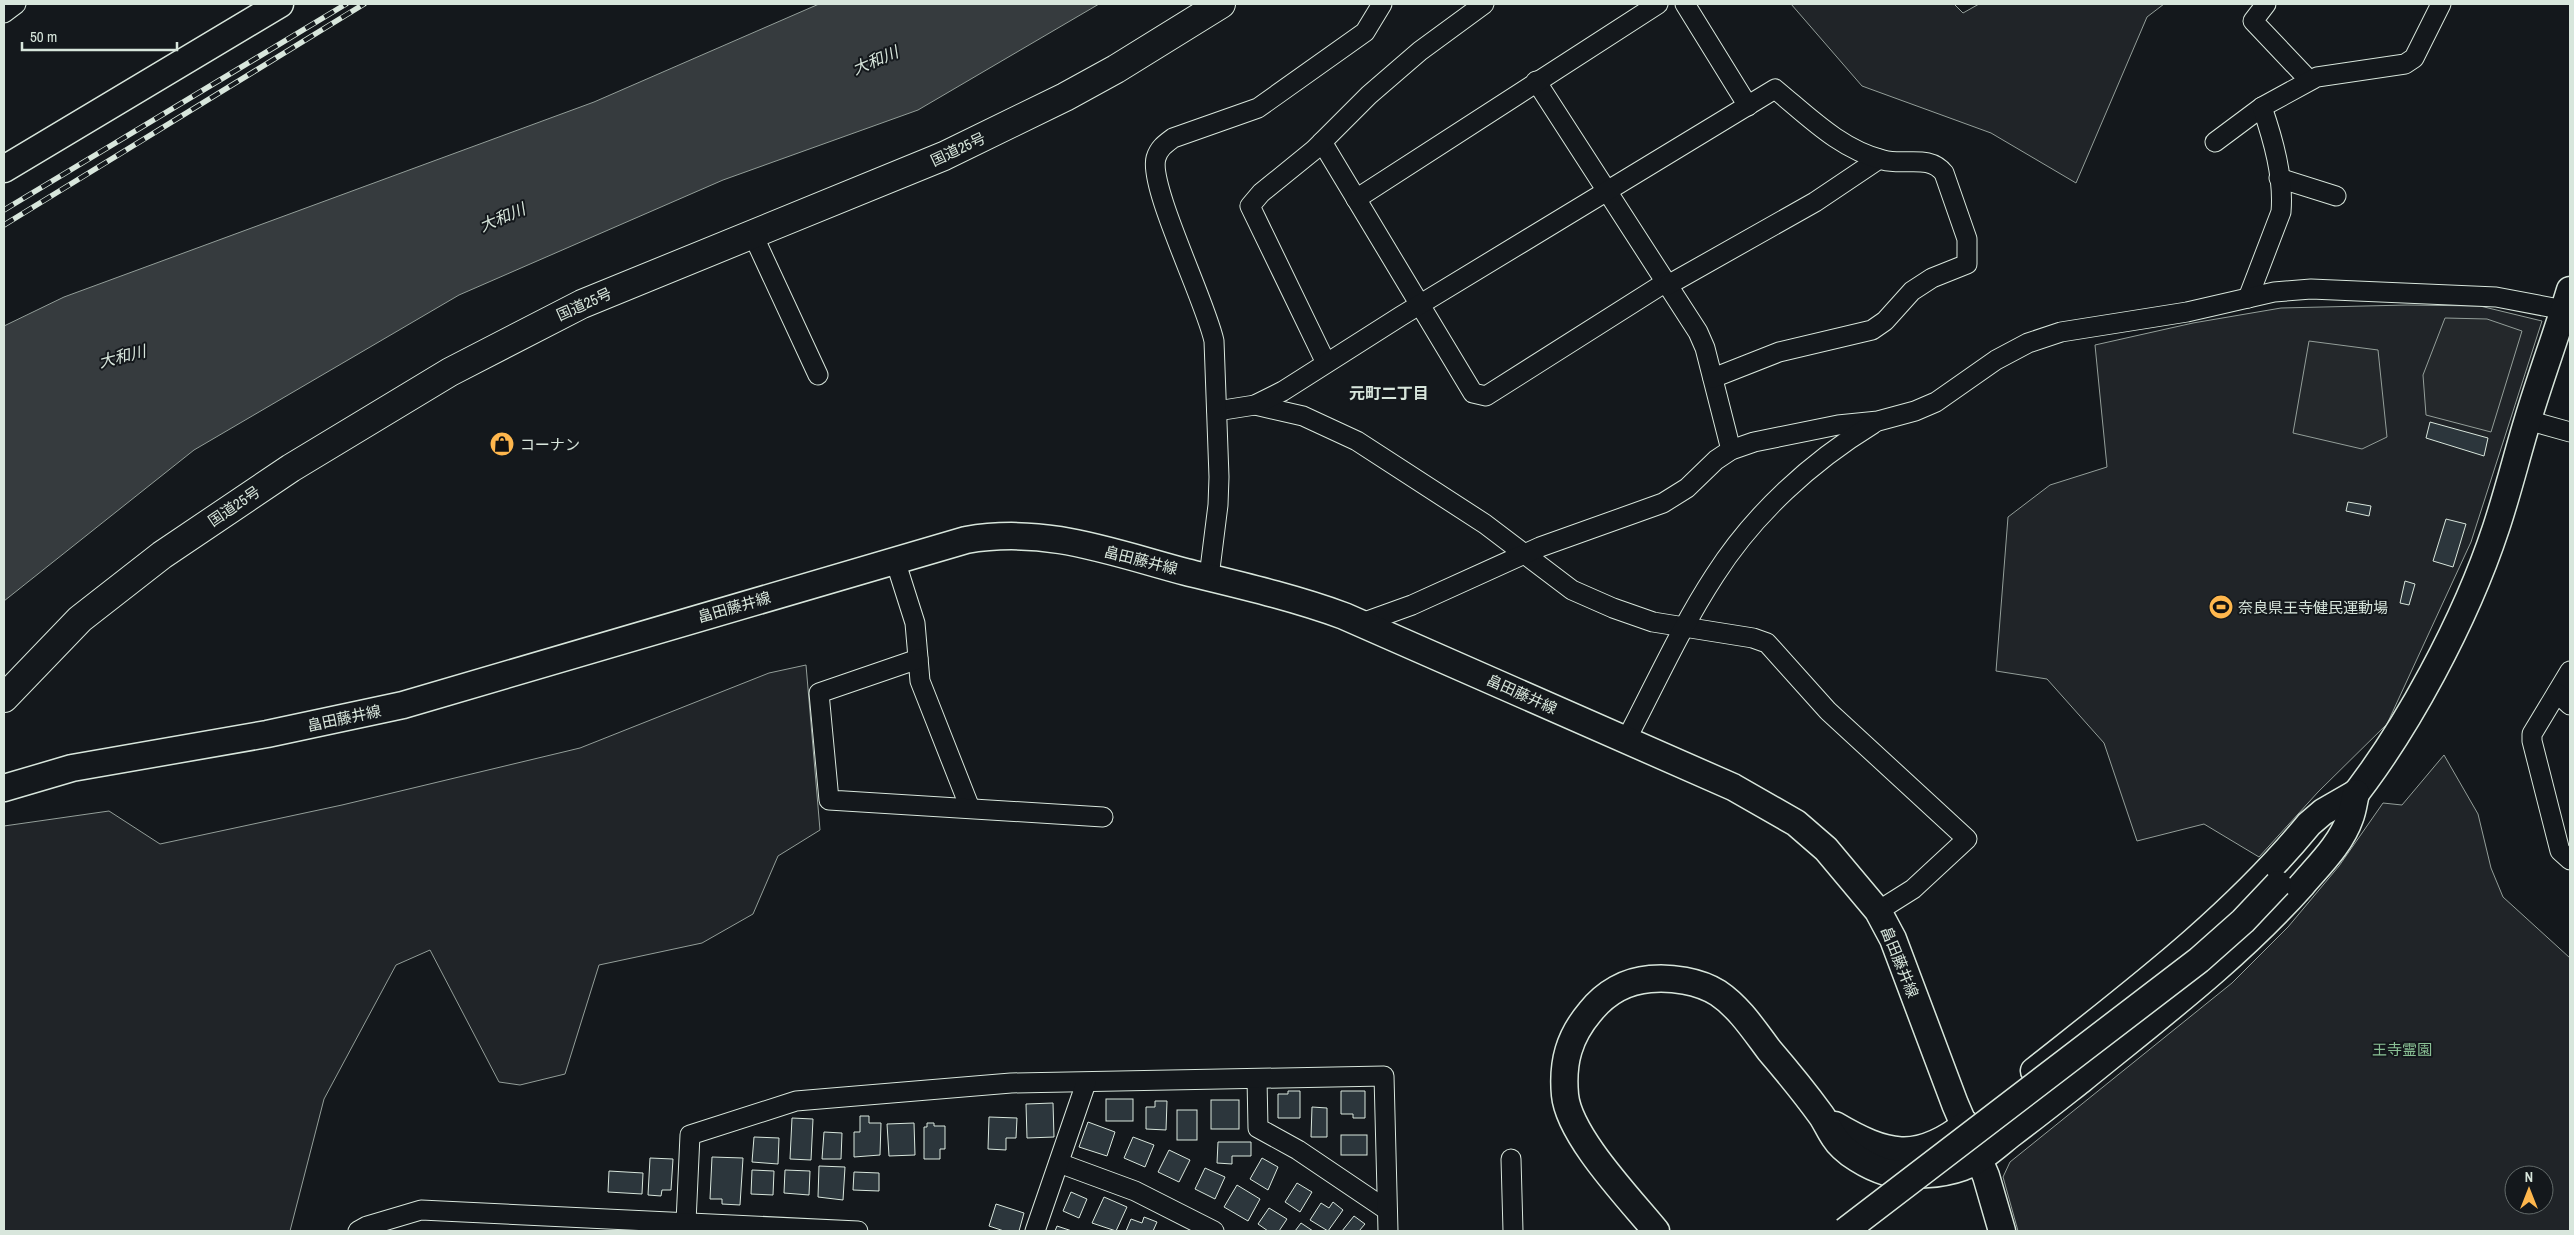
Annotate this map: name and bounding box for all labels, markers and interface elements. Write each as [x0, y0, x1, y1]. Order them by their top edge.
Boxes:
scale bar [22, 20, 178, 52]
text: 50 m [30, 26, 57, 47]
water label: 大和川 [849, 40, 903, 80]
street label: 国道25号 [927, 127, 989, 171]
water label: 大和川 [476, 197, 530, 237]
street label: 国道25号 [553, 282, 615, 326]
water label: 大和川 [96, 339, 150, 372]
district label: 元町二丁目 [1349, 382, 1429, 404]
shop icon: コーナン [489, 431, 515, 457]
place label: コーナン [520, 434, 580, 455]
street label: 国道25号 [204, 481, 264, 531]
street label: 畠田藤井線 [1102, 541, 1180, 579]
street label: 畠田藤井線 [695, 587, 773, 627]
sports icon: 奈良県王寺健民運動場 [2208, 594, 2234, 620]
place label: 奈良県王寺健民運動場 [2238, 597, 2388, 618]
street label: 畠田藤井線 [1483, 669, 1561, 719]
street label: 畠田藤井線 [305, 700, 383, 736]
street label: 畠田藤井線 [1876, 923, 1924, 1001]
park label: 王寺霊園 [2372, 1039, 2432, 1060]
north arrow [2504, 1165, 2554, 1215]
text: N [2525, 1168, 2533, 1186]

